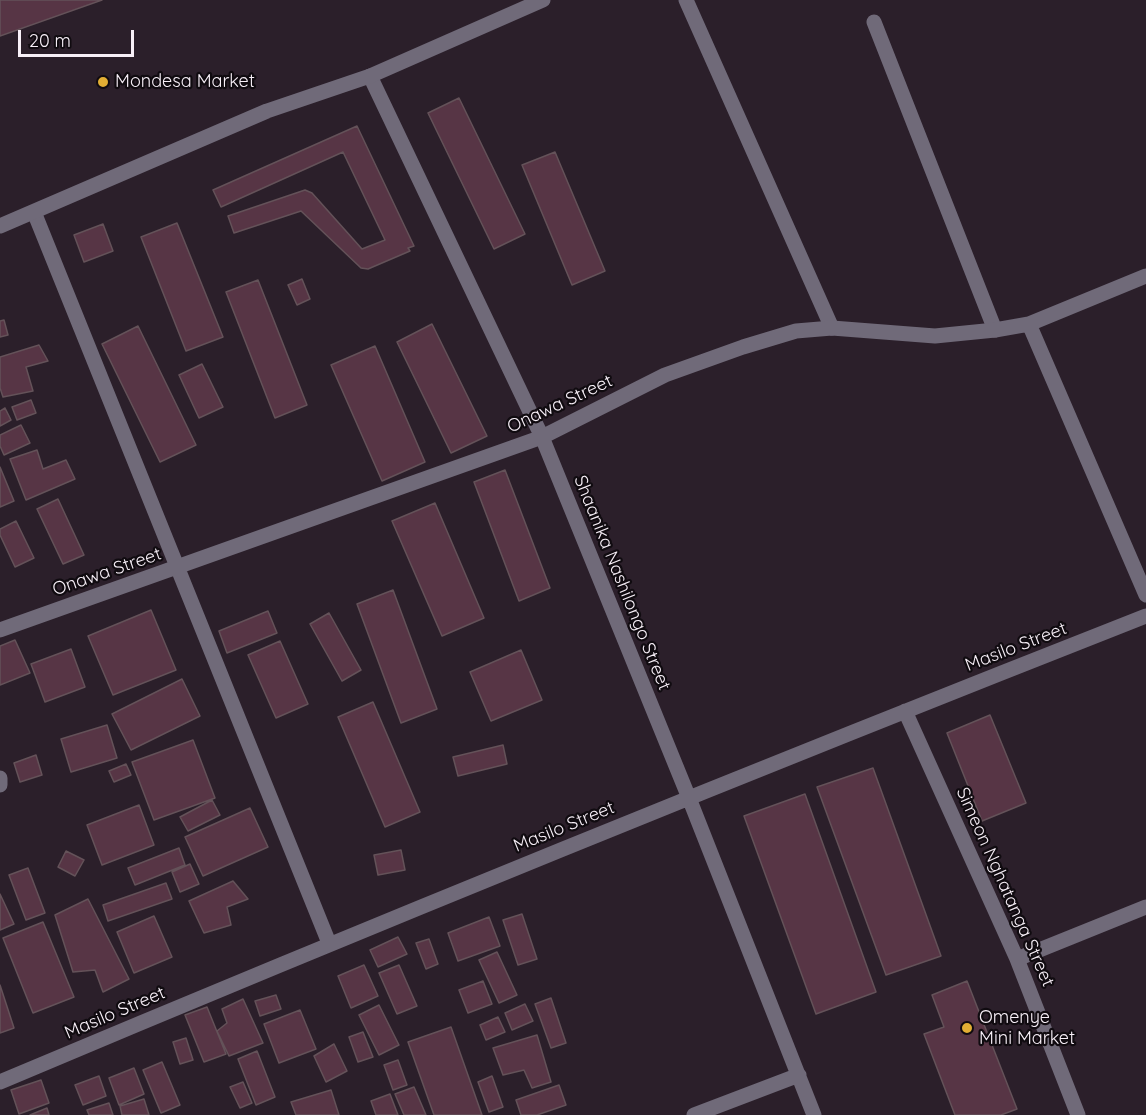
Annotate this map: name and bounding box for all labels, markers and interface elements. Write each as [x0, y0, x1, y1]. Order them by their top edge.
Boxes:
scale bar [21, 18, 136, 56]
text: 20 m [29, 29, 71, 52]
place label: Mondesa Market [115, 71, 255, 93]
marker: Mondesa Market [96, 75, 110, 89]
street label: Onawa Street [504, 370, 616, 438]
street label: Shaanika Nashilongo Street [569, 473, 675, 693]
street label: Onawa Street [50, 543, 164, 601]
street label: Masilo Street [962, 618, 1070, 676]
street label: Simeon Nghatanga Street [951, 784, 1059, 990]
street label: Masilo Street [510, 797, 618, 857]
street label: Masilo Street [62, 982, 168, 1044]
place label: Omenye Mini Market [979, 1007, 1075, 1050]
marker: Omenye Mini Market [960, 1021, 974, 1035]

